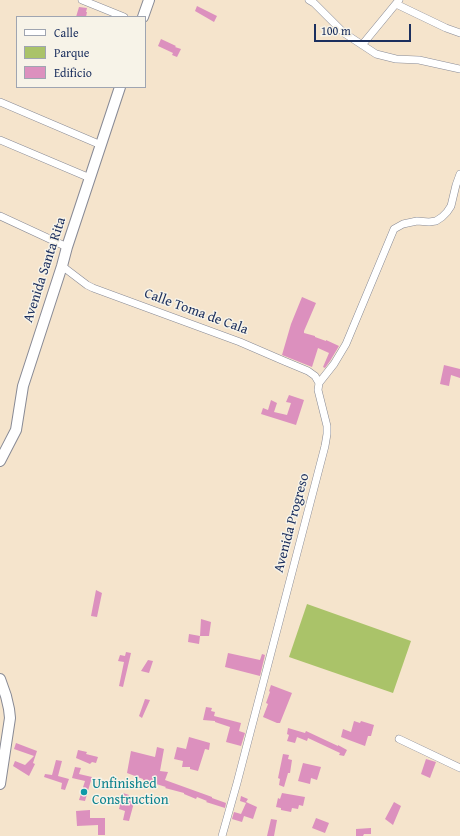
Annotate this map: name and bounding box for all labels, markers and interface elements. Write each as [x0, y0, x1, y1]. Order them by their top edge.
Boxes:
legend [16, 16, 146, 88]
scale bar [316, 16, 413, 42]
text: 100 m [321, 22, 351, 39]
text: Calle [54, 24, 79, 41]
text: Parque [54, 44, 89, 61]
text: Edificio [54, 64, 92, 81]
street label: Avenida Santa Rita [20, 215, 70, 325]
street label: Calle Toma de Cala [142, 285, 250, 339]
street label: Avenida Progreso [271, 472, 313, 574]
place label: Unfinished Construction [92, 776, 169, 808]
marker: Unfinished Construction [79, 787, 89, 797]

